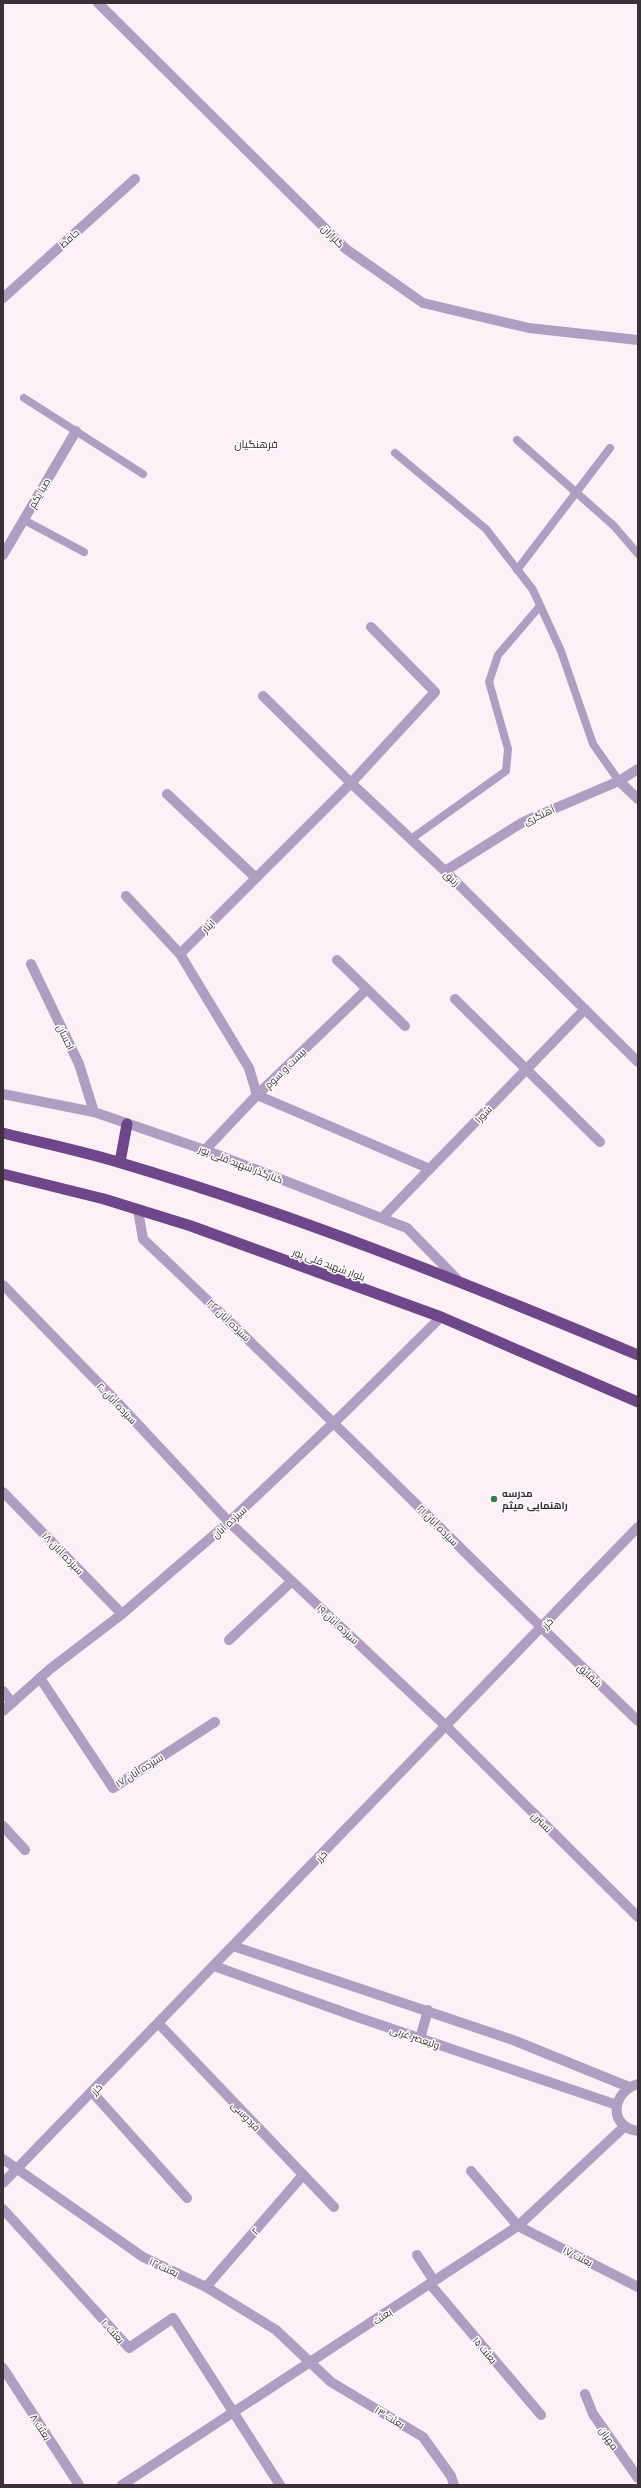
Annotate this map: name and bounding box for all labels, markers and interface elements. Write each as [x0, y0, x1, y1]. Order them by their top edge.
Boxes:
street label: گلزاران [318, 222, 347, 251]
street label: حافظ [57, 226, 82, 251]
district label: فرهنگیان [234, 437, 278, 451]
street label: صبا یکم [26, 476, 54, 511]
street label: آهنگری [522, 803, 557, 828]
street label: زنبق [441, 868, 462, 889]
street label: ایثار [198, 917, 218, 937]
street label: احسان [54, 1022, 77, 1052]
street label: بیست و سوم [262, 1045, 310, 1092]
street label: شورا [472, 1103, 495, 1126]
street label: کنارگذر شهید قلی پور [196, 1142, 285, 1186]
street label: بلوار شهید قلی پور [290, 1245, 367, 1284]
street label: سیزده آبان ۲۲ [204, 1296, 253, 1344]
street label: سیزده آبان ۲۰ [94, 1380, 140, 1427]
place label: مدرسه راهنمایی میثم [502, 1487, 568, 1513]
marker: مدرسه راهنمایی میثم [489, 1494, 499, 1504]
street label: سیزده آبان ۲۱ [414, 1502, 461, 1549]
street label: سیزده آبان [209, 1503, 249, 1541]
street label: سیزده آبان ۱۸ [39, 1529, 86, 1577]
street label: سیزده آبان ۱۹ [314, 1602, 361, 1647]
street label: خزر [538, 1615, 556, 1633]
street label: شقایق [575, 1661, 605, 1690]
street label: سیزده آبان ۱۷ [113, 1751, 166, 1790]
street label: نسترن [529, 1809, 555, 1835]
street label: خزر [312, 1848, 330, 1866]
street label: ولیعصر غربی [388, 2023, 441, 2052]
street label: خزر [87, 2081, 105, 2099]
street label: فردوسی [228, 2099, 263, 2134]
street label: ۲ [249, 2225, 262, 2238]
street label: بعثت ۱۷ [561, 2243, 595, 2269]
street label: بعثت ۱۲ [147, 2255, 181, 2280]
street label: بعثت [370, 2305, 394, 2327]
street label: بعثت ۱۰ [98, 2317, 127, 2346]
street label: بعثت ۱۵ [470, 2334, 500, 2366]
street label: بعثت ۱۳ [372, 2404, 407, 2431]
street label: بعثت ۸ [27, 2412, 54, 2443]
street label: مهران [596, 2424, 621, 2452]

